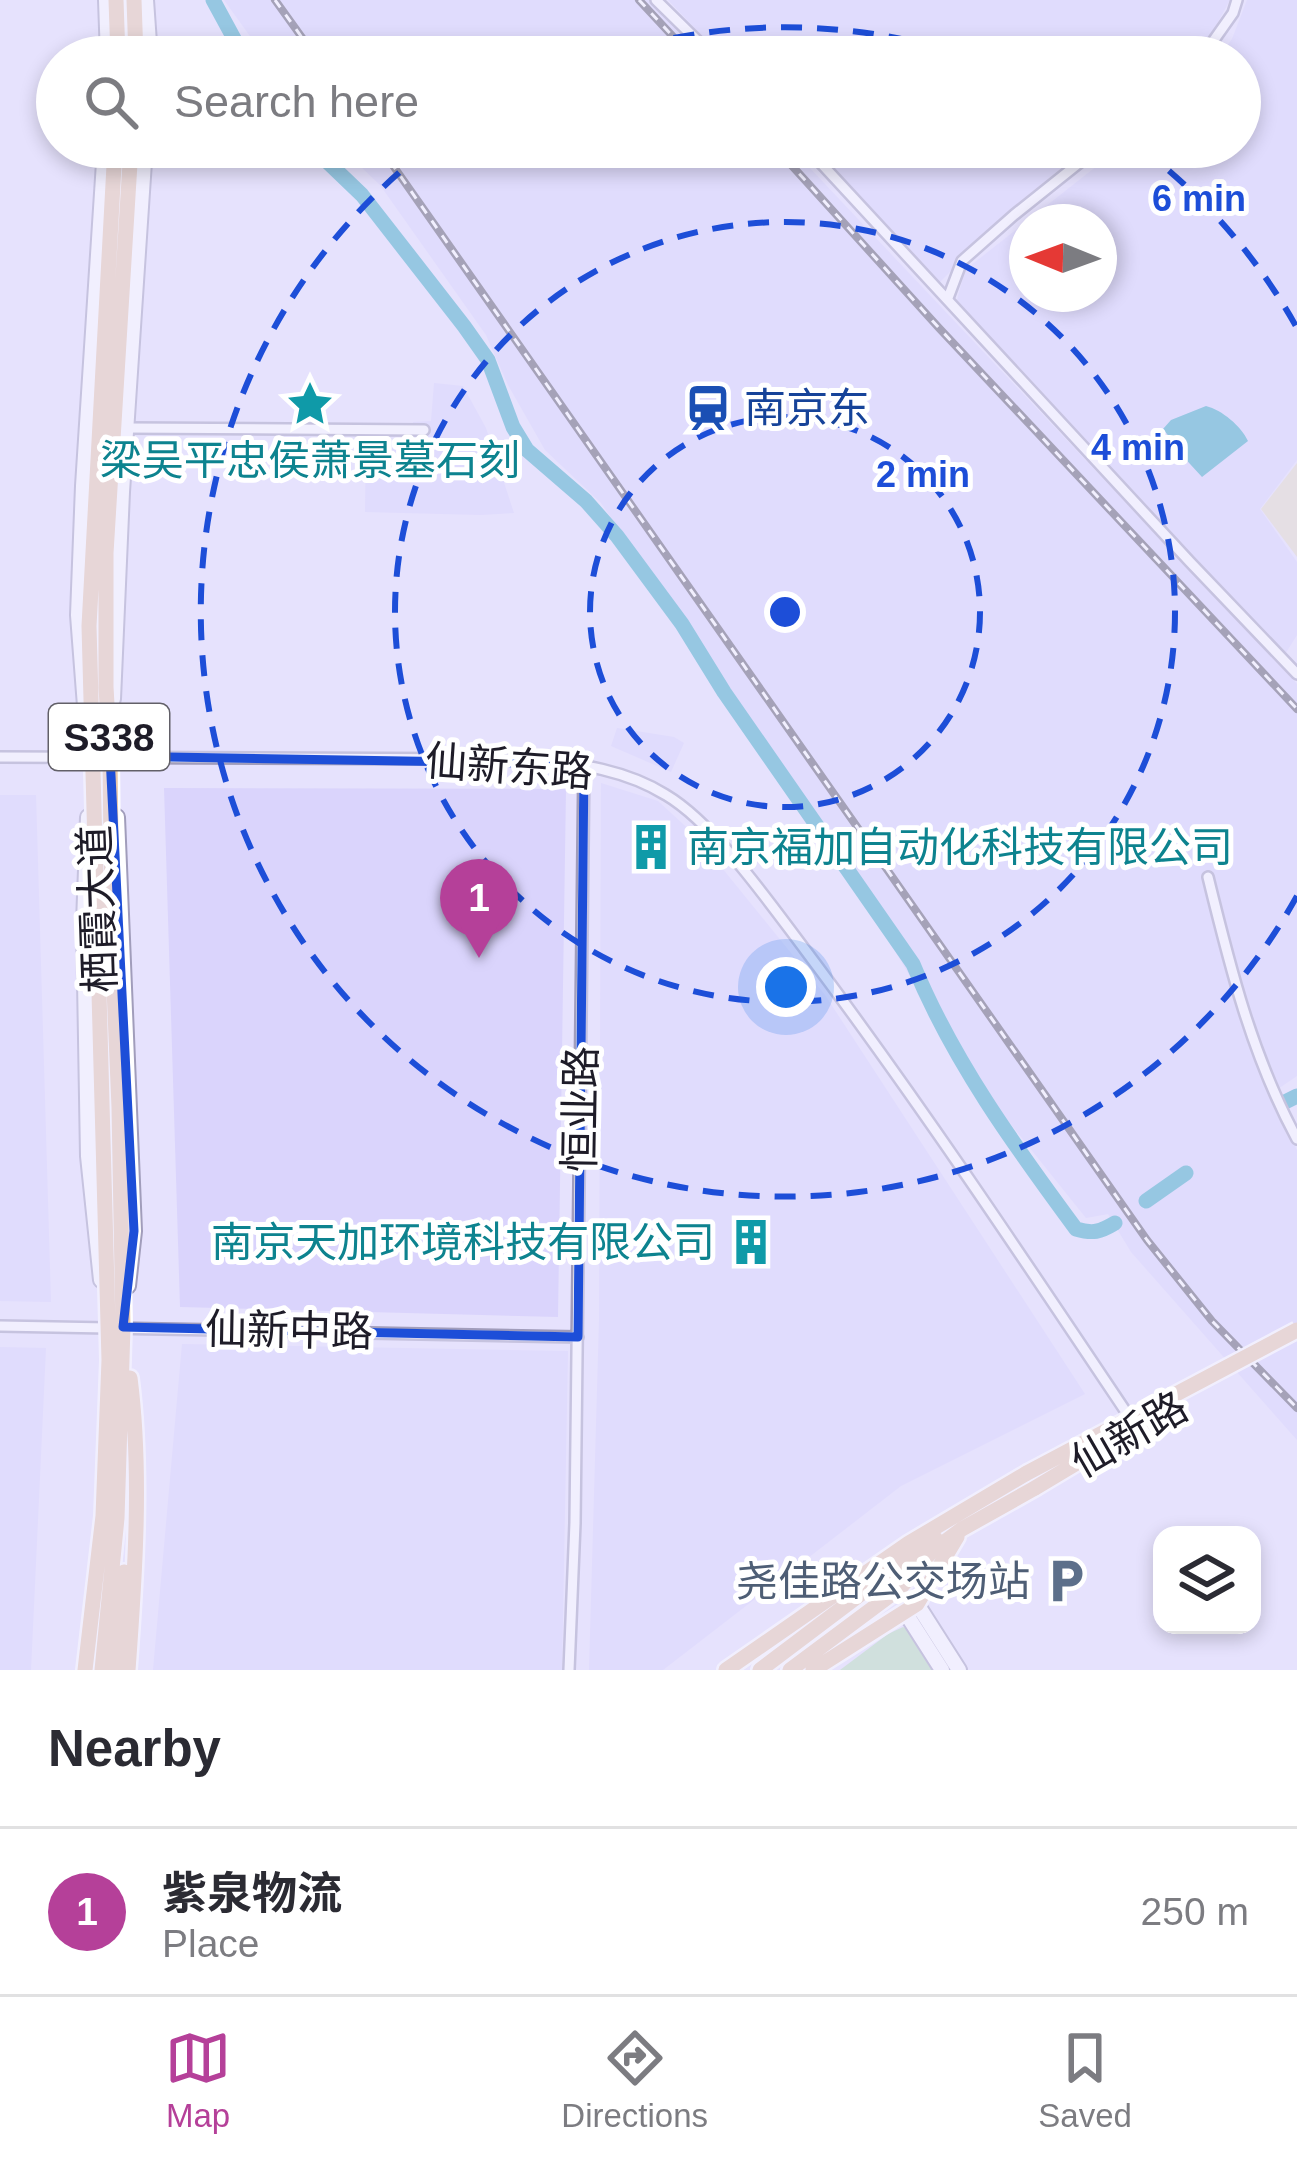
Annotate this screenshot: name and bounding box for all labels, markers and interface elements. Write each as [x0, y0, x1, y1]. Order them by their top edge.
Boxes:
search box [36, 36, 1261, 168]
icon: search [78, 69, 144, 135]
text: Search here [174, 76, 419, 127]
text: 6 min [1152, 178, 1246, 219]
north arrow [1009, 204, 1117, 312]
place icon: 梁吴平忠侯萧景墓石刻 [285, 379, 335, 429]
station icon: 南京东 [683, 383, 733, 433]
place label: 南京东 [744, 385, 870, 432]
text: 4 min [1091, 427, 1185, 468]
place label: 梁吴平忠侯萧景墓石刻 [100, 437, 520, 484]
text: 2 min [876, 454, 970, 495]
centre of rings [764, 591, 806, 633]
road number: S338 [49, 704, 169, 770]
street label: 仙新东路 [424, 737, 594, 796]
building icon: 南京福加自动化科技有限公司 [626, 822, 676, 872]
street label: 栖霞大道 [71, 824, 124, 994]
place label: 南京福加自动化科技有限公司 [687, 824, 1233, 871]
pin: 1 [440, 859, 518, 958]
your location [756, 957, 816, 1017]
street label: 恒业路 [556, 1046, 605, 1172]
building icon: 南京天加环境科技有限公司 [726, 1217, 776, 1267]
place label: 南京天加环境科技有限公司 [211, 1219, 715, 1266]
street label: 仙新中路 [205, 1306, 373, 1355]
street label: 仙新路 [1063, 1383, 1196, 1486]
map controls [1153, 1526, 1261, 1634]
button: layers [1153, 1526, 1261, 1634]
parking icon: 尧佳路公交场站 [1041, 1556, 1091, 1606]
place label: 尧佳路公交场站 [736, 1558, 1030, 1605]
text: Nearby [48, 1720, 221, 1777]
text: 紫泉物流 [162, 1868, 342, 1919]
text: 1 [76, 1890, 98, 1933]
text: 250 m [1141, 1890, 1249, 1933]
text: Place [162, 1922, 260, 1965]
tab: Map [165, 2025, 231, 2135]
tab: Directions [561, 2025, 708, 2135]
tab: Saved [1038, 2025, 1132, 2135]

